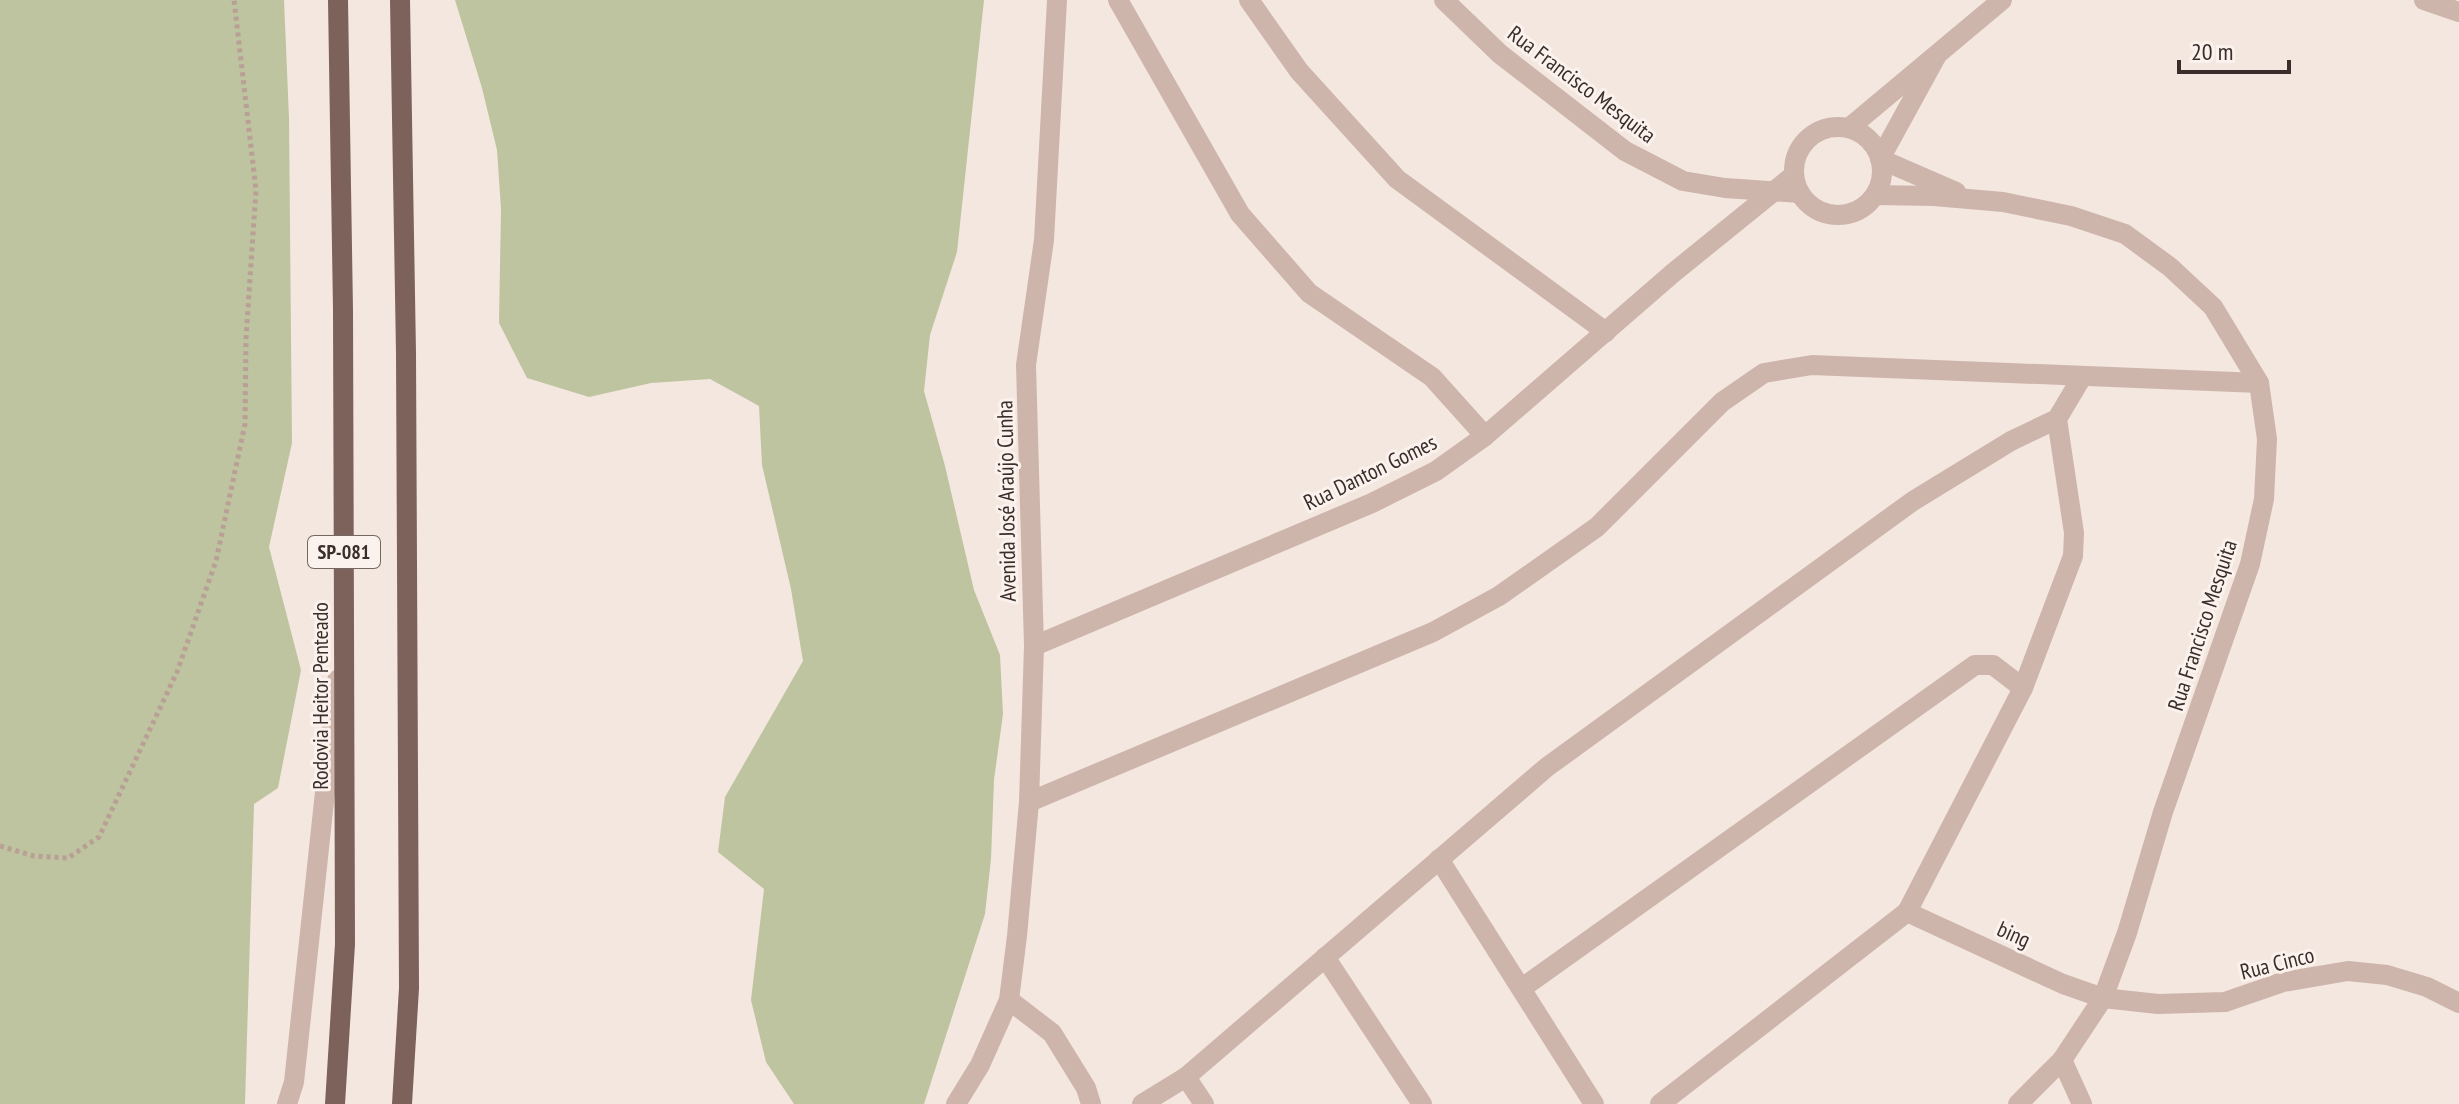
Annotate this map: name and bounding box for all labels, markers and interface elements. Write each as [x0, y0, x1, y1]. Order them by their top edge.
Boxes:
street label: Rua Francisco Mesquita [1502, 19, 1662, 149]
scale bar [2179, 24, 2289, 74]
text: 20 m [2191, 36, 2233, 67]
street label: Avenida José Araújo Cunha [990, 400, 1022, 602]
street label: Rua Danton Gomes [1299, 428, 1441, 516]
road number: SP-081 [308, 536, 380, 568]
street label: Rua Francisco Mesquita [2161, 536, 2243, 714]
street label: Rodovia Heitor Penteado [306, 602, 334, 790]
street label: bing [1993, 914, 2035, 954]
street label: Rua Cinco [2237, 940, 2317, 986]

